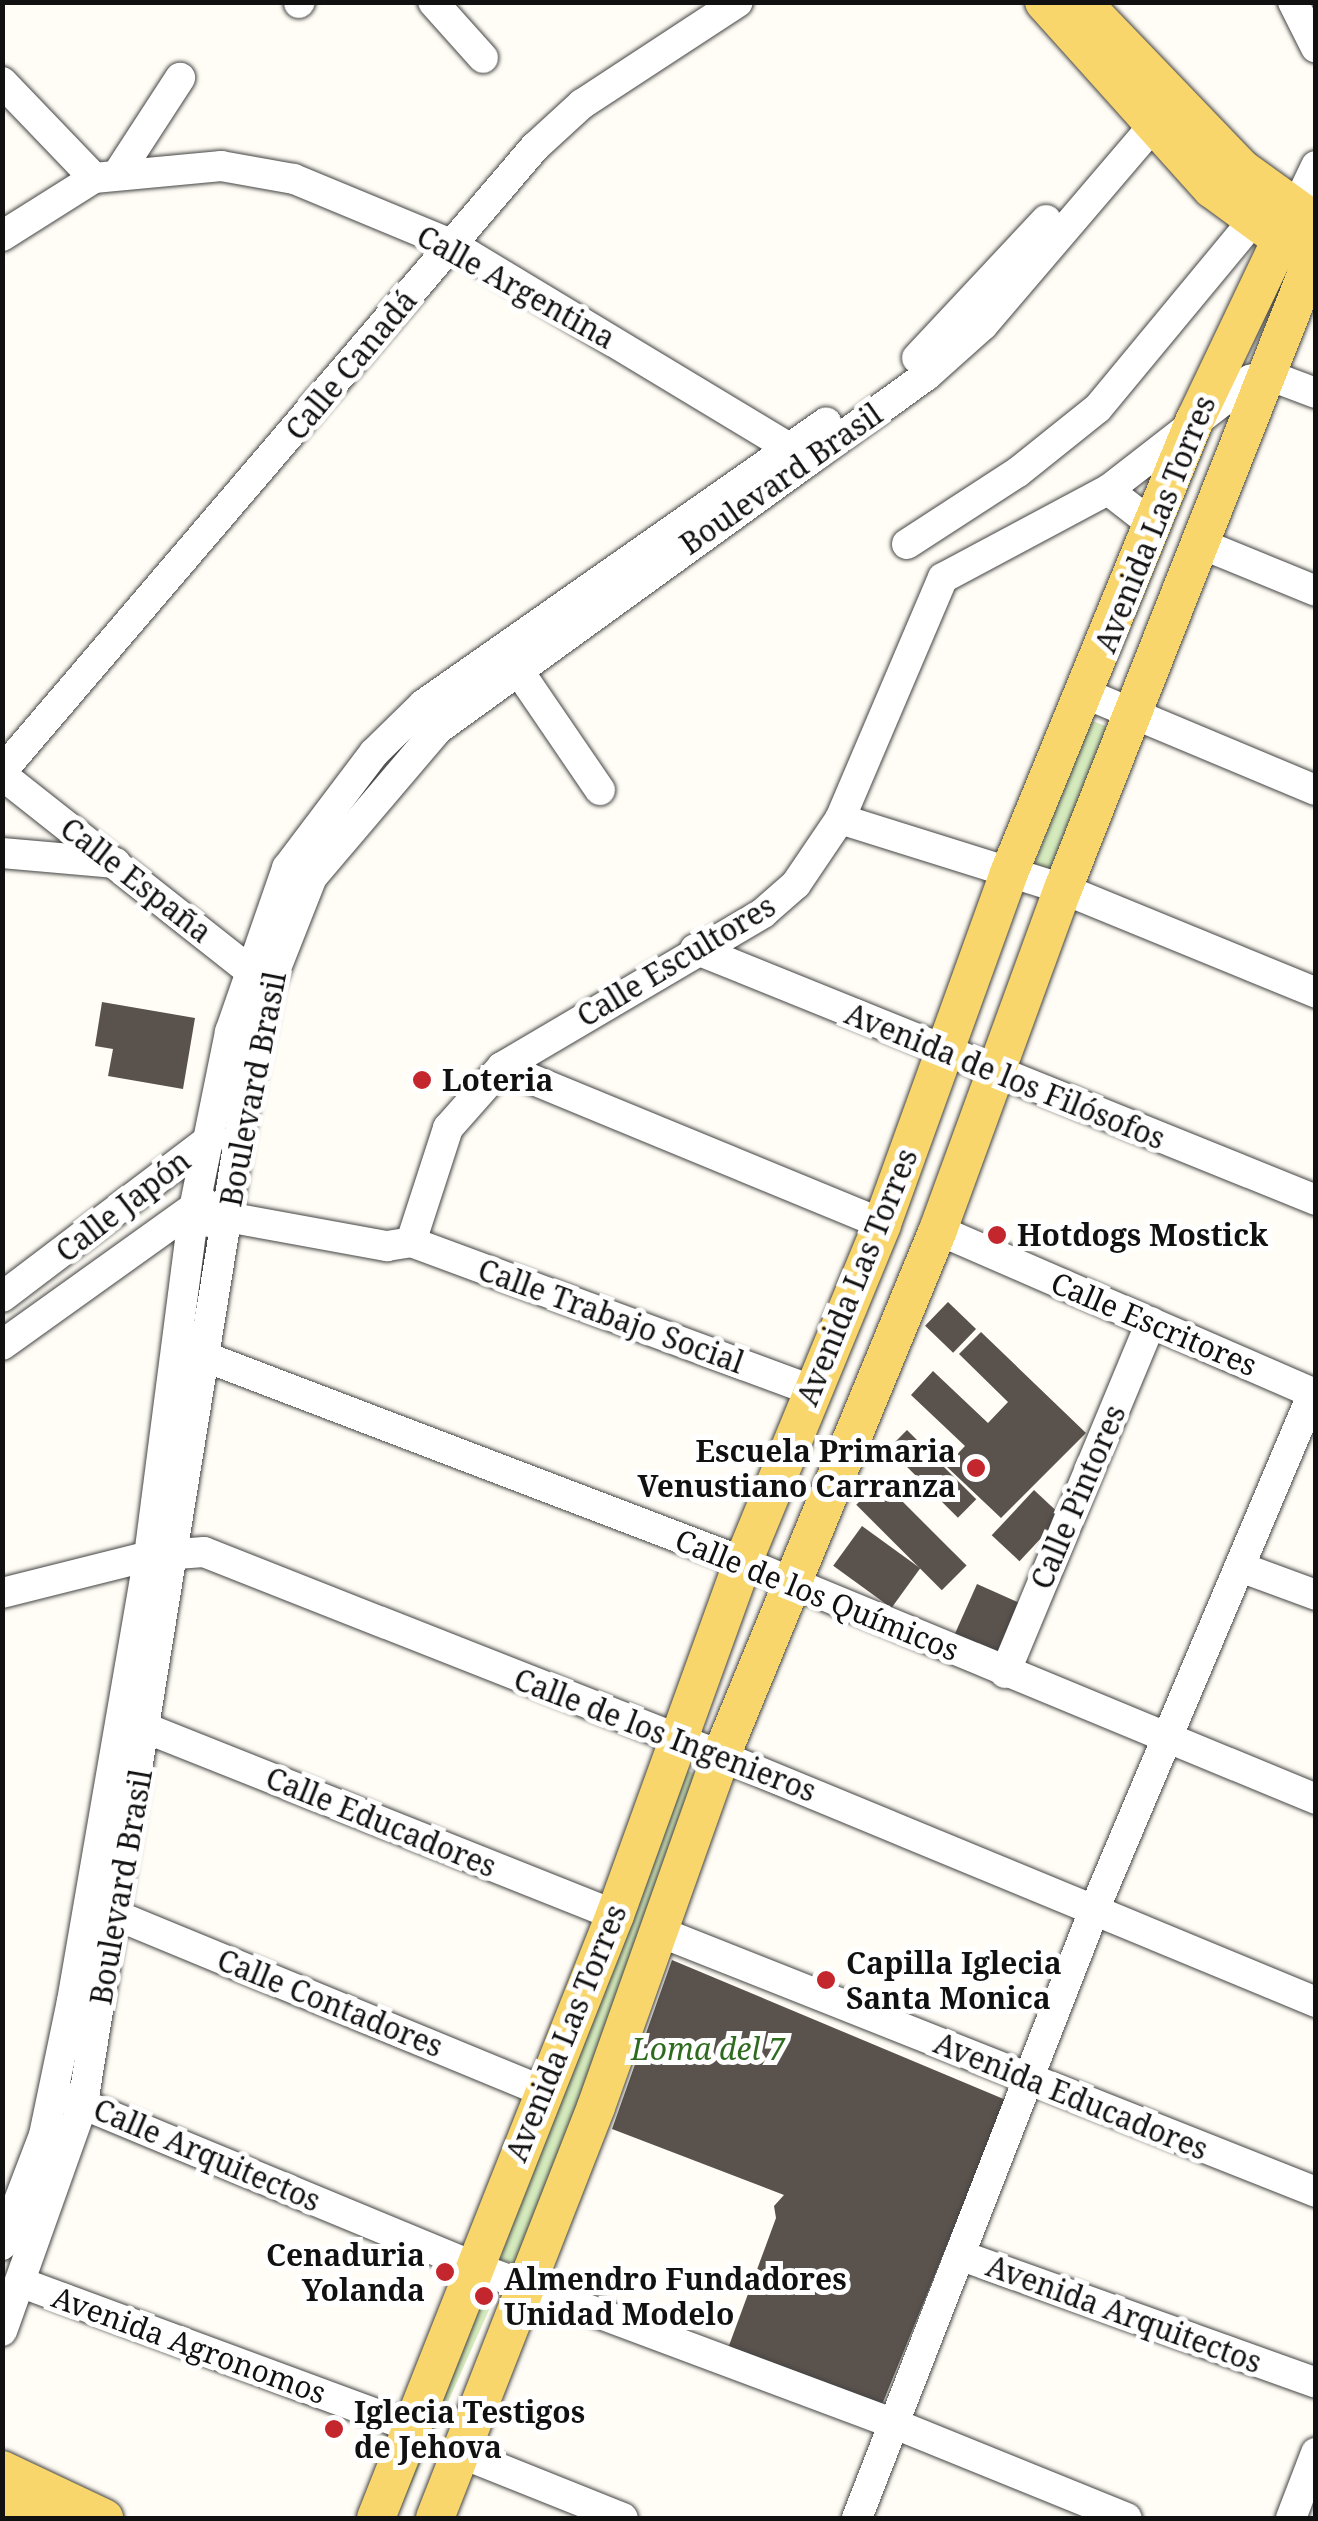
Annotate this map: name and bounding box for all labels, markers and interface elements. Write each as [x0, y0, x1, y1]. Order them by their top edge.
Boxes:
street label: Calle Argentina [411, 218, 621, 356]
street label: Calle Canadá [278, 283, 424, 447]
street label: Avenida Las Torres [1087, 390, 1223, 658]
street label: Boulevard Brasil [673, 396, 889, 562]
street label: Calle España [53, 810, 219, 950]
street label: Calle Escultores [570, 888, 782, 1034]
street label: Boulevard Brasil [213, 969, 293, 1209]
street label: Avenida de los Filósofos [840, 995, 1170, 1157]
place label: Loteria [442, 1062, 554, 1098]
marker: Loteria [411, 1069, 433, 1091]
street label: Calle Japón [49, 1142, 197, 1270]
street label: Avenida Las Torres [789, 1143, 925, 1411]
place label: Hotdogs Mostick [1017, 1217, 1268, 1253]
marker: Hotdogs Mostick [986, 1224, 1008, 1246]
street label: Calle Trabajo Social [473, 1251, 749, 1381]
street label: Calle Escritores [1046, 1264, 1262, 1384]
street label: Calle Pintores [1023, 1400, 1133, 1594]
place label: Escuela Primaria Venustiano Carranza [638, 1433, 956, 1504]
marker: Escuela Primaria Venustiano Carranza [965, 1457, 987, 1479]
street label: Calle de los Químicos [670, 1522, 964, 1668]
street label: Calle de los Ingenieros [509, 1661, 821, 1809]
street label: Calle Educadores [261, 1759, 501, 1885]
street label: Boulevard Brasil [83, 1766, 159, 2008]
street label: Avenida Las Torres [498, 1899, 634, 2167]
street label: Calle Contadores [212, 1941, 448, 2065]
place label: Capilla Iglecia Santa Monica [846, 1945, 1062, 2016]
marker: Capilla Iglecia Santa Monica [815, 1969, 837, 1991]
street label: Avenida Educadores [929, 2025, 1213, 2167]
park label: Loma del 7 [631, 2031, 785, 2067]
street label: Calle Arquitectos [88, 2091, 326, 2219]
place label: Cenaduria Yolanda [266, 2237, 425, 2308]
street label: Avenida Arquitectos [982, 2248, 1266, 2380]
marker: Cenaduria Yolanda [434, 2261, 456, 2283]
place label: Almendro Fundadores Unidad Modelo [504, 2261, 847, 2332]
street label: Avenida Agronomos [47, 2279, 331, 2411]
marker: Almendro Fundadores Unidad Modelo [473, 2285, 495, 2307]
place label: Iglecia Testigos de Jehova [354, 2394, 585, 2464]
marker: Iglecia Testigos de Jehova [323, 2418, 345, 2440]

